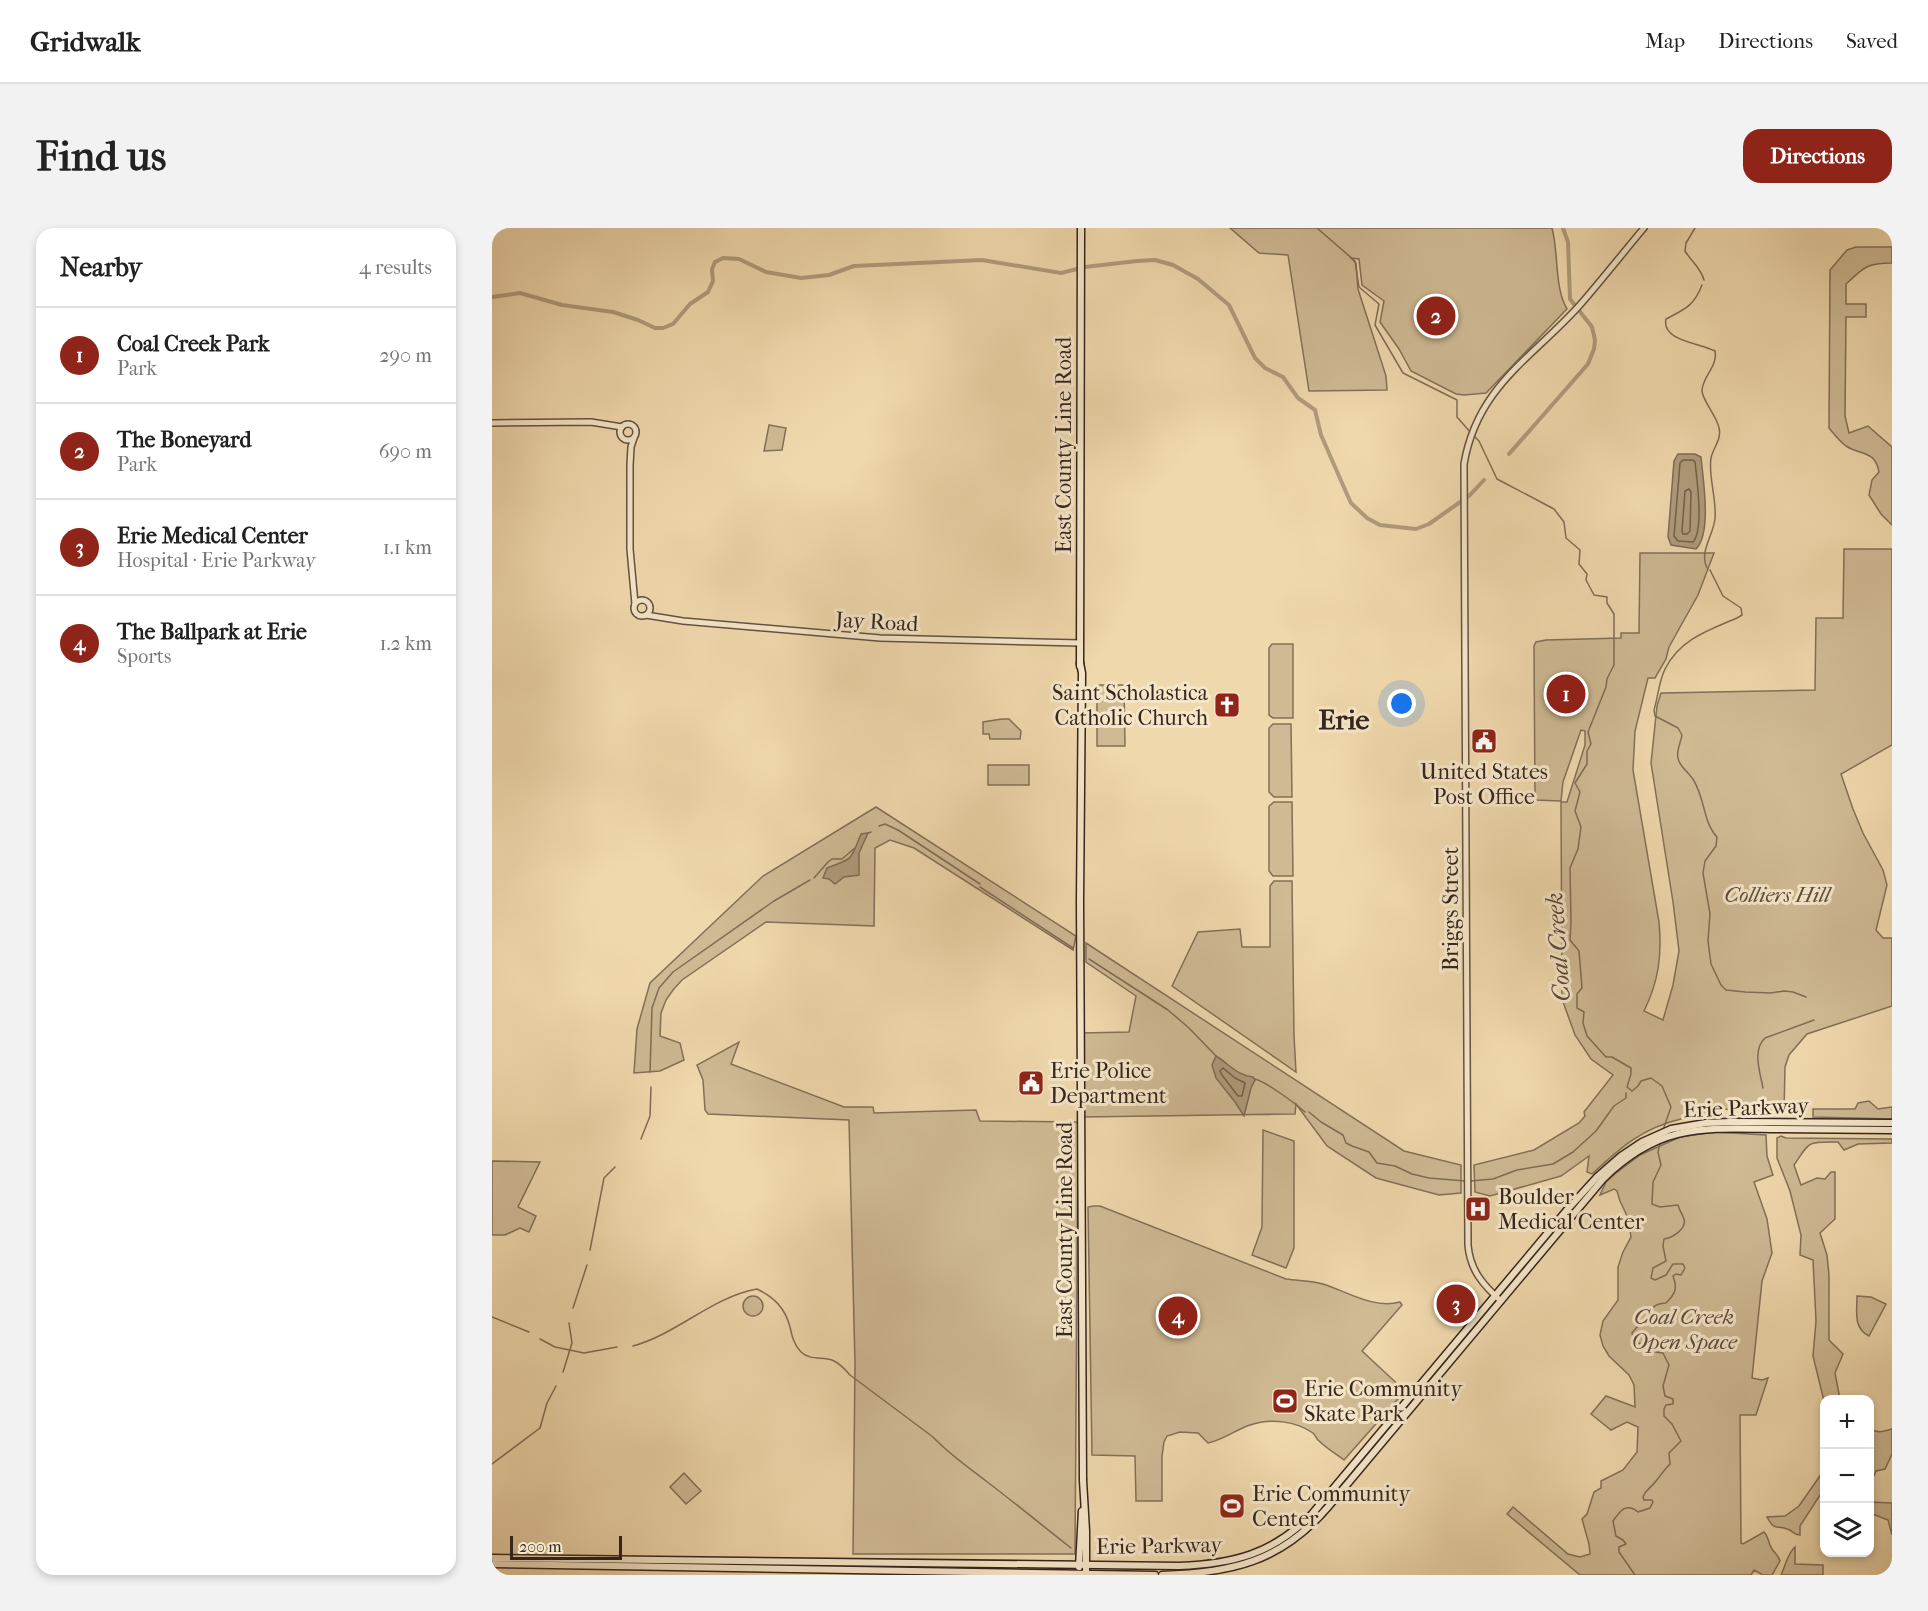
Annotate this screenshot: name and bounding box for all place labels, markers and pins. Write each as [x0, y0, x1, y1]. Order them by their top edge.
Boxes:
pin: 2 [1416, 294, 1456, 338]
pin: 1 [1546, 672, 1586, 716]
place label: Saint Scholastica Catholic Church [1052, 680, 1209, 731]
church icon: Saint Scholastica Catholic Church [1212, 690, 1242, 720]
public building icon: United States Post Office [1469, 726, 1499, 756]
place label: United States Post Office [1420, 759, 1548, 810]
place label: Erie Police Department [1050, 1058, 1167, 1109]
public building icon: Erie Police Department [1016, 1068, 1046, 1098]
place label: Boulder Medical Center [1498, 1184, 1645, 1235]
hospital icon: Boulder Medical Center [1463, 1194, 1493, 1224]
pin: 3 [1436, 1282, 1476, 1326]
pin: 4 [1158, 1294, 1198, 1338]
place label: Erie Community Skate Park [1304, 1376, 1463, 1427]
sports icon: Erie Community Skate Park [1270, 1386, 1300, 1416]
place label: Erie Community Center [1252, 1481, 1411, 1532]
sports icon: Erie Community Center [1217, 1491, 1247, 1521]

